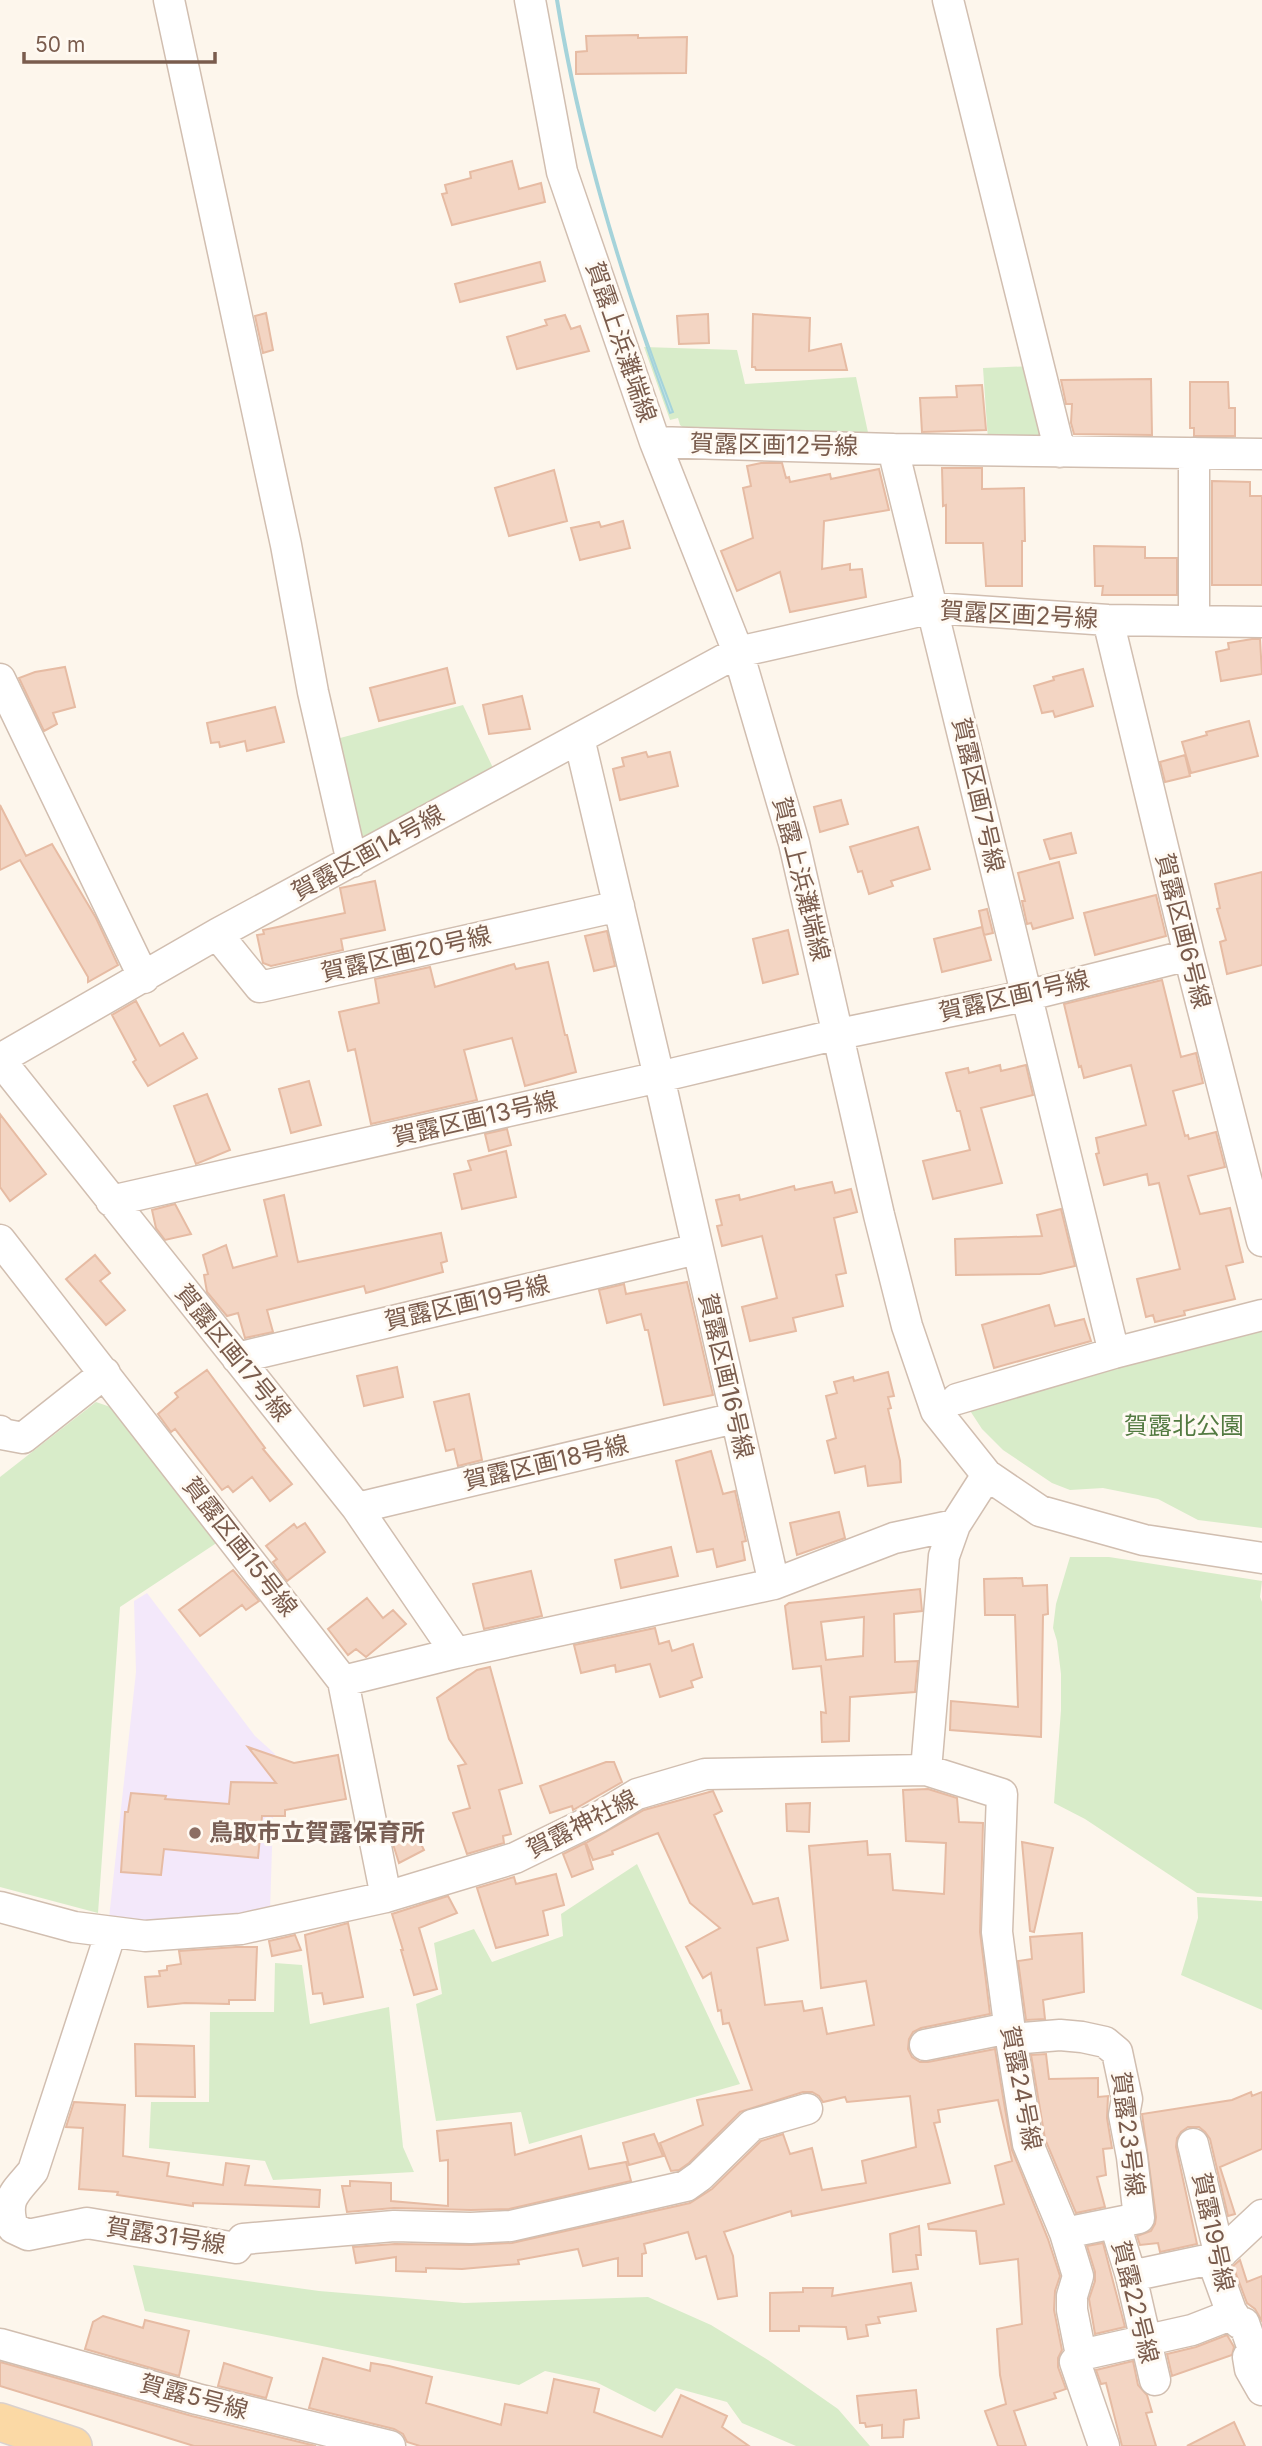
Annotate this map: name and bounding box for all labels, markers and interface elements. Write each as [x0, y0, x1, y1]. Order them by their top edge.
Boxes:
scale bar [24, 21, 215, 65]
text: 50 m [35, 32, 85, 57]
street label: 賀露上浜灘端線 [580, 258, 663, 426]
street label: 賀露区画12号線 [690, 429, 858, 460]
street label: 賀露区画2号線 [939, 596, 1099, 633]
street label: 賀露区画7号線 [947, 715, 1010, 875]
street label: 賀露上浜灘端線 [767, 794, 836, 964]
street label: 賀露区画14号線 [287, 799, 449, 906]
street label: 賀露区画6号線 [1150, 850, 1217, 1011]
street label: 賀露区画20号線 [318, 920, 494, 987]
street label: 賀露区画1号線 [936, 964, 1092, 1027]
street label: 賀露区画13号線 [389, 1085, 560, 1152]
street label: 賀露区画19号線 [381, 1269, 552, 1336]
street label: 賀露区画17号線 [169, 1279, 297, 1427]
street label: 賀露区画16号線 [693, 1290, 760, 1461]
park label: 賀露北公園 [1124, 1411, 1244, 1440]
street label: 賀露区画18号線 [460, 1429, 631, 1496]
street label: 賀露区画15号線 [177, 1471, 304, 1622]
street label: 賀露神社線 [522, 1783, 642, 1864]
place label: 鳥取市立賀露保育所 [209, 1818, 425, 1847]
marker: 鳥取市立賀露保育所 [187, 1825, 203, 1841]
street label: 賀露24号線 [995, 2023, 1048, 2152]
street label: 賀露23号線 [1106, 2070, 1151, 2198]
street label: 賀露19号線 [1187, 2170, 1240, 2294]
street label: 賀露31号線 [104, 2212, 228, 2259]
street label: 賀露22号線 [1106, 2238, 1165, 2366]
street label: 賀露5号線 [137, 2368, 251, 2425]

